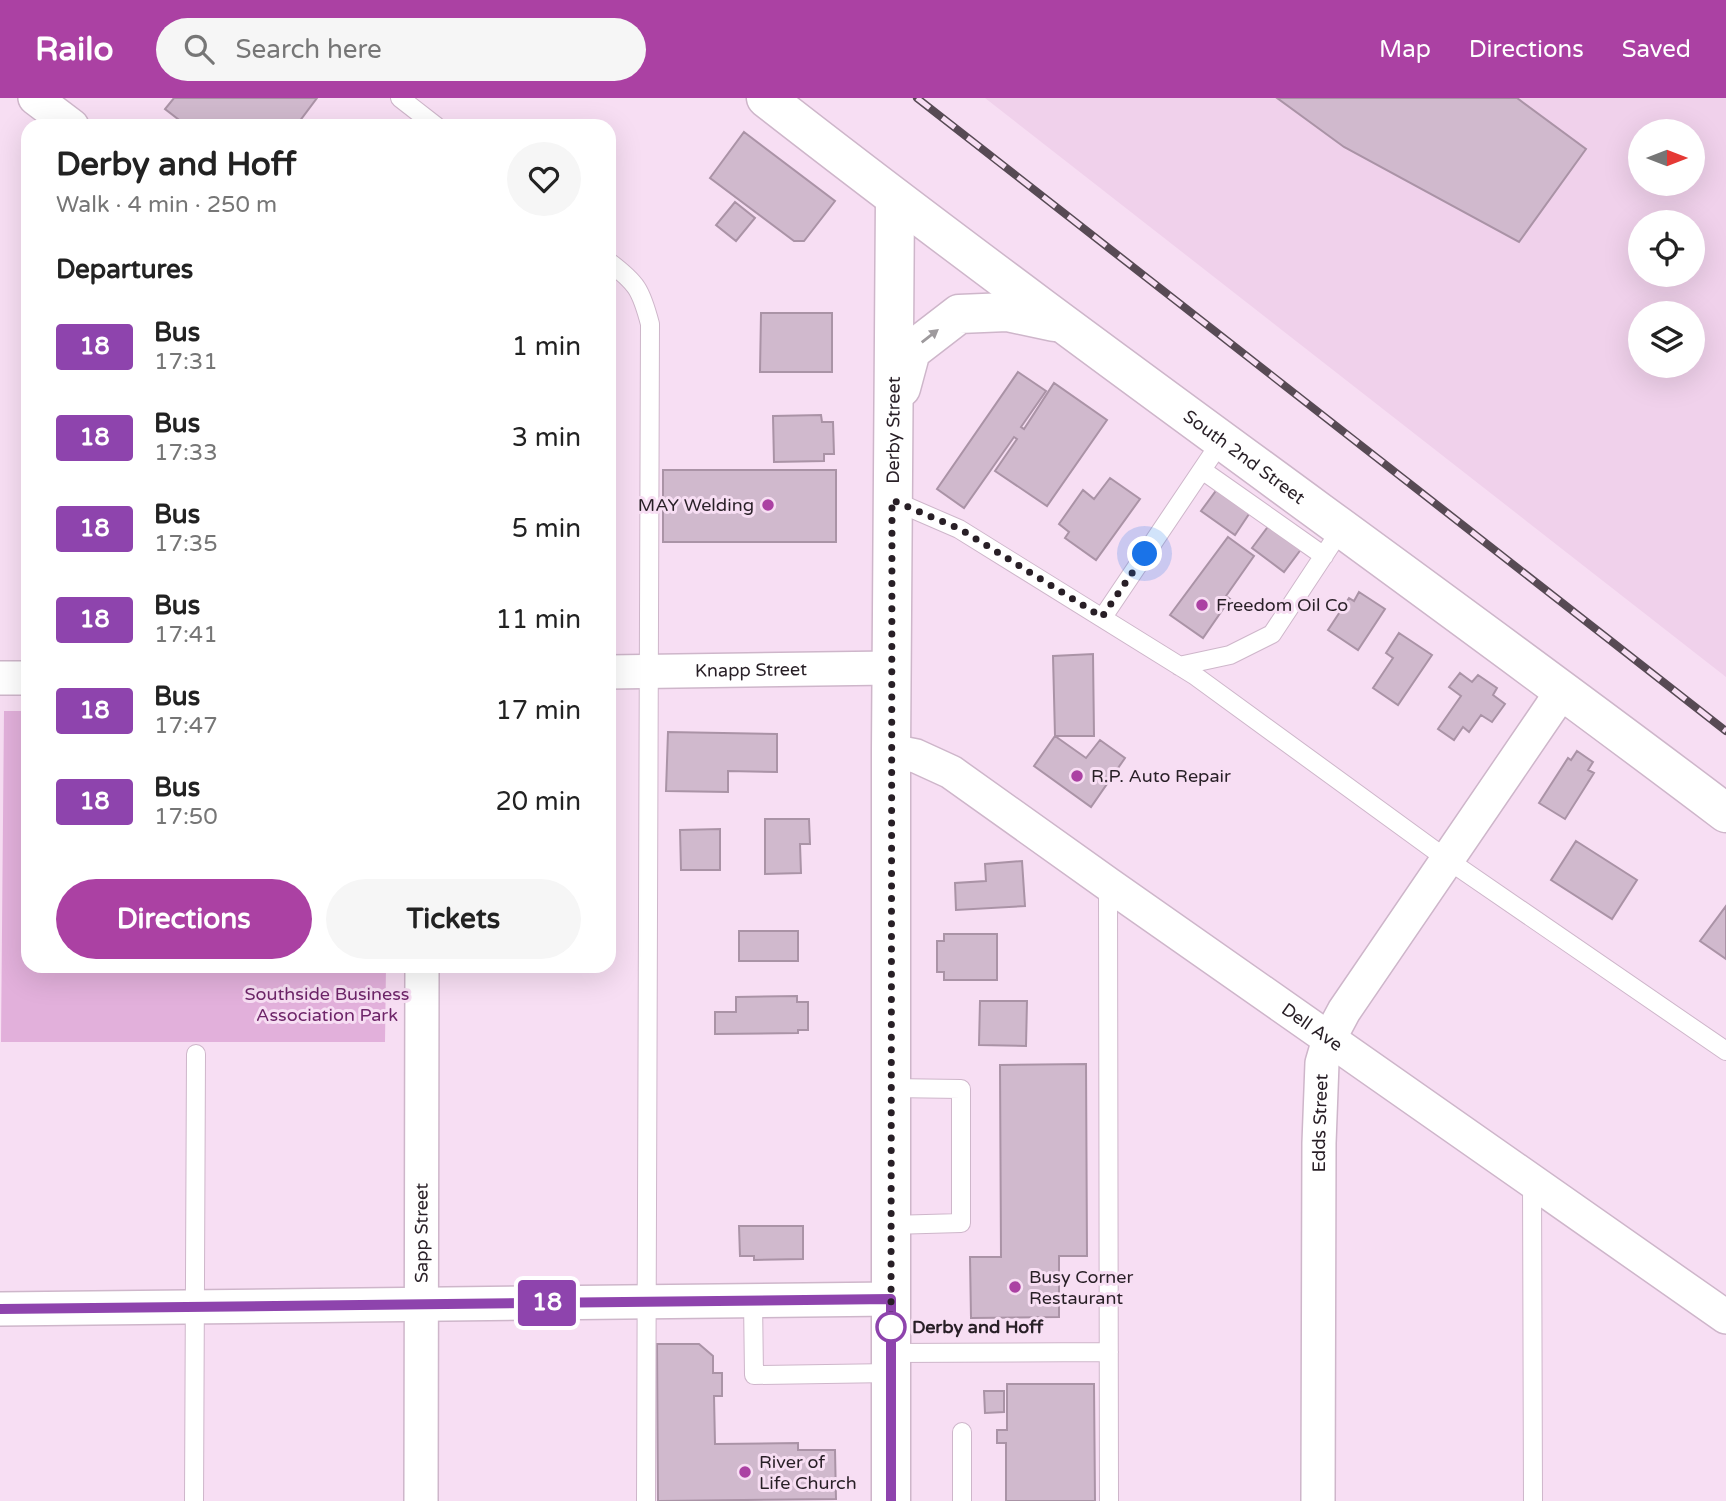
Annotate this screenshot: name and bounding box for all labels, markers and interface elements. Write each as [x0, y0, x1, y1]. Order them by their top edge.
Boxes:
search box [156, 18, 646, 81]
text: Railo [35, 30, 114, 69]
icon: search [180, 30, 218, 68]
text: Search here [236, 34, 382, 65]
text: Map [1379, 35, 1431, 64]
text: Directions [1469, 35, 1584, 64]
text: Saved [1622, 35, 1691, 64]
north arrow [1628, 119, 1704, 196]
map controls [1628, 119, 1705, 378]
button: heart [507, 142, 581, 216]
text: Derby and Hoff [56, 145, 296, 184]
text: Walk · 4 min · 250 m [56, 191, 277, 219]
button: locate [1628, 210, 1705, 287]
text: Departures [56, 254, 193, 285]
button: layers [1628, 301, 1705, 378]
text: Bus [154, 317, 200, 348]
one-way arrow [921, 330, 939, 344]
text: 1 min [512, 331, 581, 362]
text: 18 [79, 332, 110, 361]
text: 17:31 [154, 348, 218, 376]
street label: Derby Street [882, 376, 905, 484]
street label: South 2nd Street [1179, 405, 1310, 509]
text: Bus [154, 408, 200, 439]
text: 3 min [512, 422, 581, 453]
text: 18 [79, 423, 110, 452]
text: 17:33 [154, 439, 218, 467]
place label: MAY Welding [638, 494, 754, 516]
marker: MAY Welding [760, 497, 776, 513]
text: Bus [154, 499, 200, 530]
text: 5 min [512, 513, 581, 544]
text: 18 [79, 514, 110, 543]
text: 17:35 [154, 530, 218, 558]
your location [1127, 536, 1162, 571]
text: Bus [154, 590, 200, 621]
place label: Freedom Oil Co [1216, 594, 1348, 616]
marker: Freedom Oil Co [1194, 597, 1210, 613]
text: 11 min [495, 604, 581, 635]
text: 18 [79, 605, 110, 634]
text: 17:41 [154, 621, 218, 649]
street label: Knapp Street [695, 658, 807, 682]
text: Bus [154, 681, 200, 712]
text: 17 min [495, 695, 581, 726]
text: 18 [79, 696, 110, 725]
text: 17:47 [154, 712, 218, 740]
place label: R.P. Auto Repair [1091, 765, 1231, 787]
marker: R.P. Auto Repair [1069, 768, 1085, 784]
text: Bus [154, 772, 200, 803]
text: 20 min [495, 786, 581, 817]
text: 18 [79, 787, 110, 816]
text: 17:50 [154, 803, 218, 831]
button: Directions [56, 879, 312, 959]
button: Tickets [326, 879, 581, 959]
park label: Southside Business Association Park [244, 983, 410, 1026]
street label: Dell Ave [1277, 998, 1347, 1056]
street label: Edds Street [1308, 1073, 1333, 1172]
street label: Sapp Street [410, 1183, 433, 1283]
place label: Busy Corner Restaurant [1029, 1266, 1133, 1309]
marker: Busy Corner Restaurant [1007, 1279, 1023, 1295]
line badge: 18 [516, 1280, 578, 1326]
text: 18 [532, 1288, 562, 1317]
marker: Derby and Hoff [876, 1312, 906, 1342]
place label: Derby and Hoff [912, 1316, 1044, 1338]
place label: River of Life Church [759, 1451, 857, 1494]
marker: River of Life Church [737, 1464, 753, 1480]

